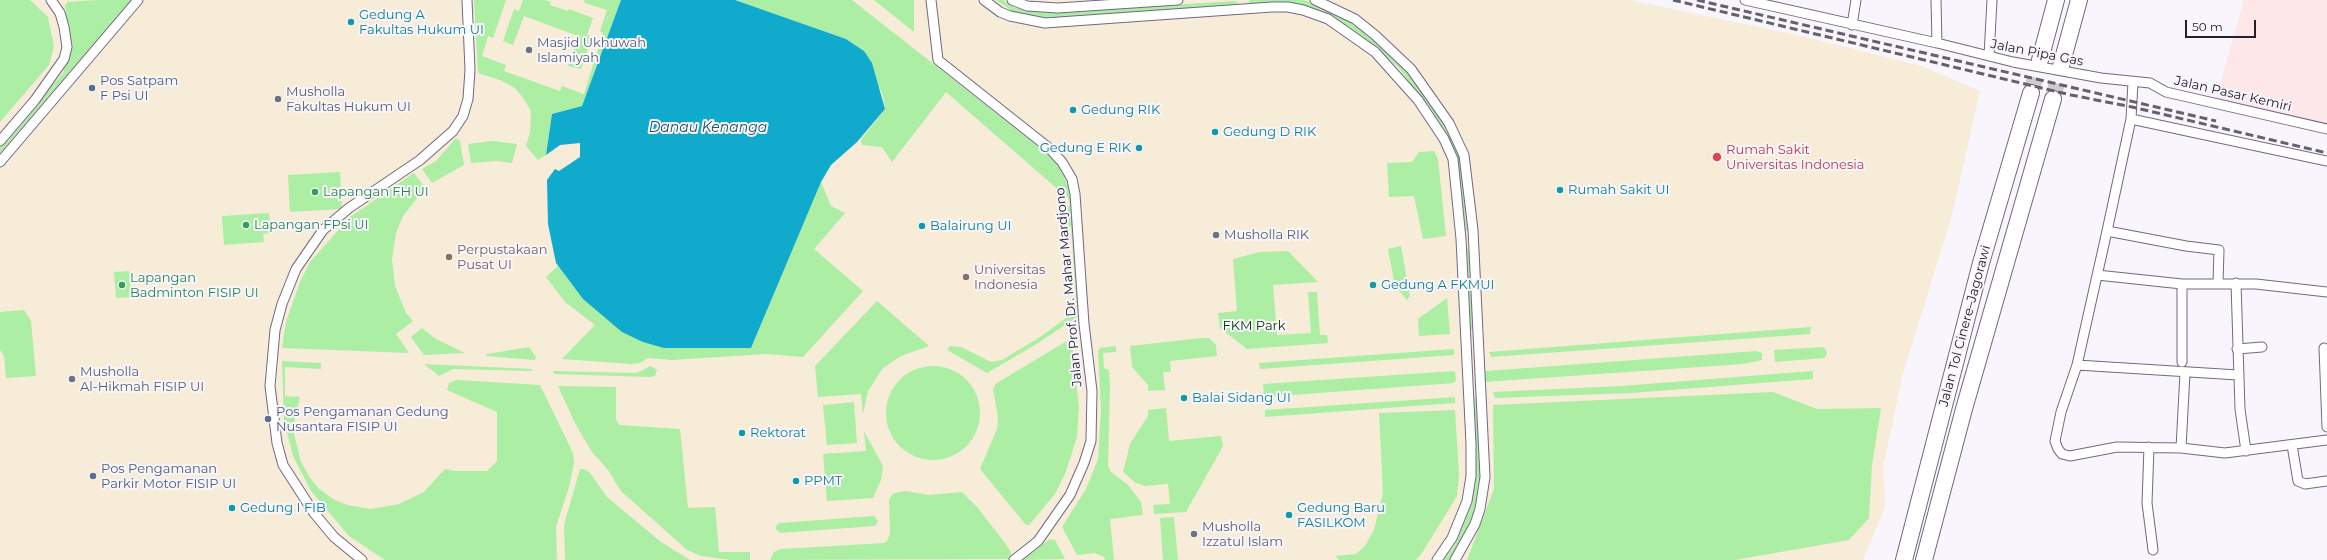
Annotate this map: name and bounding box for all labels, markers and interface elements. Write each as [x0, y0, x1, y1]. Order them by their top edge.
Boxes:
place label: Gedung A Fakultas Hukum UI [359, 7, 484, 38]
scale bar [2187, 12, 2258, 38]
marker: Gedung A Fakultas Hukum UI [346, 17, 356, 27]
text: 50 m [2192, 19, 2223, 34]
place label: Masjid Ukhuwah Islamiyah [537, 35, 646, 66]
street label: Jalan Pipa Gas [1989, 36, 2085, 70]
marker: Masjid Ukhuwah Islamiyah [524, 45, 534, 55]
place label: Pos Satpam F Psi UI [100, 73, 178, 104]
street label: Jalan Pasar Kemiri [2173, 73, 2293, 115]
marker: Pos Satpam F Psi UI [87, 83, 97, 93]
place label: Musholla Fakultas Hukum UI [286, 84, 411, 115]
marker: Musholla Fakultas Hukum UI [273, 94, 283, 104]
place label: Gedung RIK [1081, 102, 1160, 118]
marker: Gedung RIK [1068, 105, 1078, 115]
water label: Danau Kenanga [649, 120, 767, 136]
place label: Gedung D RIK [1223, 124, 1316, 140]
marker: Gedung D RIK [1210, 127, 1220, 137]
place label: Gedung E RIK [1040, 140, 1131, 156]
place label: Rumah Sakit Universitas Indonesia [1726, 142, 1864, 173]
marker: Gedung E RIK [1134, 143, 1144, 153]
marker: Rumah Sakit Universitas Indonesia [1711, 151, 1723, 163]
place label: Rumah Sakit UI [1568, 182, 1670, 198]
place label: Lapangan FH UI [323, 184, 429, 200]
marker: Rumah Sakit UI [1555, 185, 1565, 195]
marker: Lapangan FH UI [310, 187, 320, 197]
street label: Jalan Prof. Dr. Mahar Mardjono [1053, 187, 1085, 387]
place label: Lapangan FPsi UI [254, 217, 368, 233]
place label: Balairung UI [930, 218, 1011, 234]
marker: Lapangan FPsi UI [241, 220, 251, 230]
marker: Balairung UI [917, 221, 927, 231]
place label: Musholla RIK [1224, 227, 1309, 243]
marker: Musholla RIK [1211, 230, 1221, 240]
place label: Perpustakaan Pusat UI [457, 242, 547, 273]
street label: Jalan Tol Cinere–Jagorawi [1936, 244, 1994, 408]
marker: Perpustakaan Pusat UI [444, 252, 454, 262]
place label: Universitas Indonesia [974, 262, 1045, 293]
place label: Lapangan Badminton FISIP UI [130, 270, 259, 301]
marker: Universitas Indonesia [961, 272, 971, 282]
place label: Gedung A FKMUI [1381, 277, 1494, 293]
marker: Lapangan Badminton FISIP UI [117, 280, 127, 290]
marker: Gedung A FKMUI [1368, 280, 1378, 290]
park label: FKM Park [1223, 318, 1285, 334]
place label: Musholla Al-Hikmah FISIP UI [80, 364, 204, 395]
marker: Musholla Al-Hikmah FISIP UI [67, 374, 77, 384]
place label: Balai Sidang UI [1192, 390, 1291, 406]
marker: Balai Sidang UI [1179, 393, 1189, 403]
place label: Pos Pengamanan Gedung Nusantara FISIP UI [276, 404, 449, 435]
marker: Pos Pengamanan Gedung Nusantara FISIP UI [263, 414, 273, 424]
place label: Rektorat [750, 425, 806, 441]
marker: Rektorat [737, 428, 747, 438]
place label: Pos Pengamanan Parkir Motor FISIP UI [101, 461, 236, 492]
marker: Pos Pengamanan Parkir Motor FISIP UI [88, 471, 98, 481]
place label: PPMT [804, 473, 842, 489]
marker: PPMT [791, 476, 801, 486]
place label: Gedung I FIB [240, 500, 326, 516]
place label: Gedung Baru FASILKOM [1297, 500, 1385, 531]
marker: Gedung I FIB [227, 503, 237, 513]
marker: Gedung Baru FASILKOM [1284, 510, 1294, 520]
place label: Musholla Izzatul Islam [1202, 519, 1283, 550]
marker: Musholla Izzatul Islam [1189, 529, 1199, 539]

